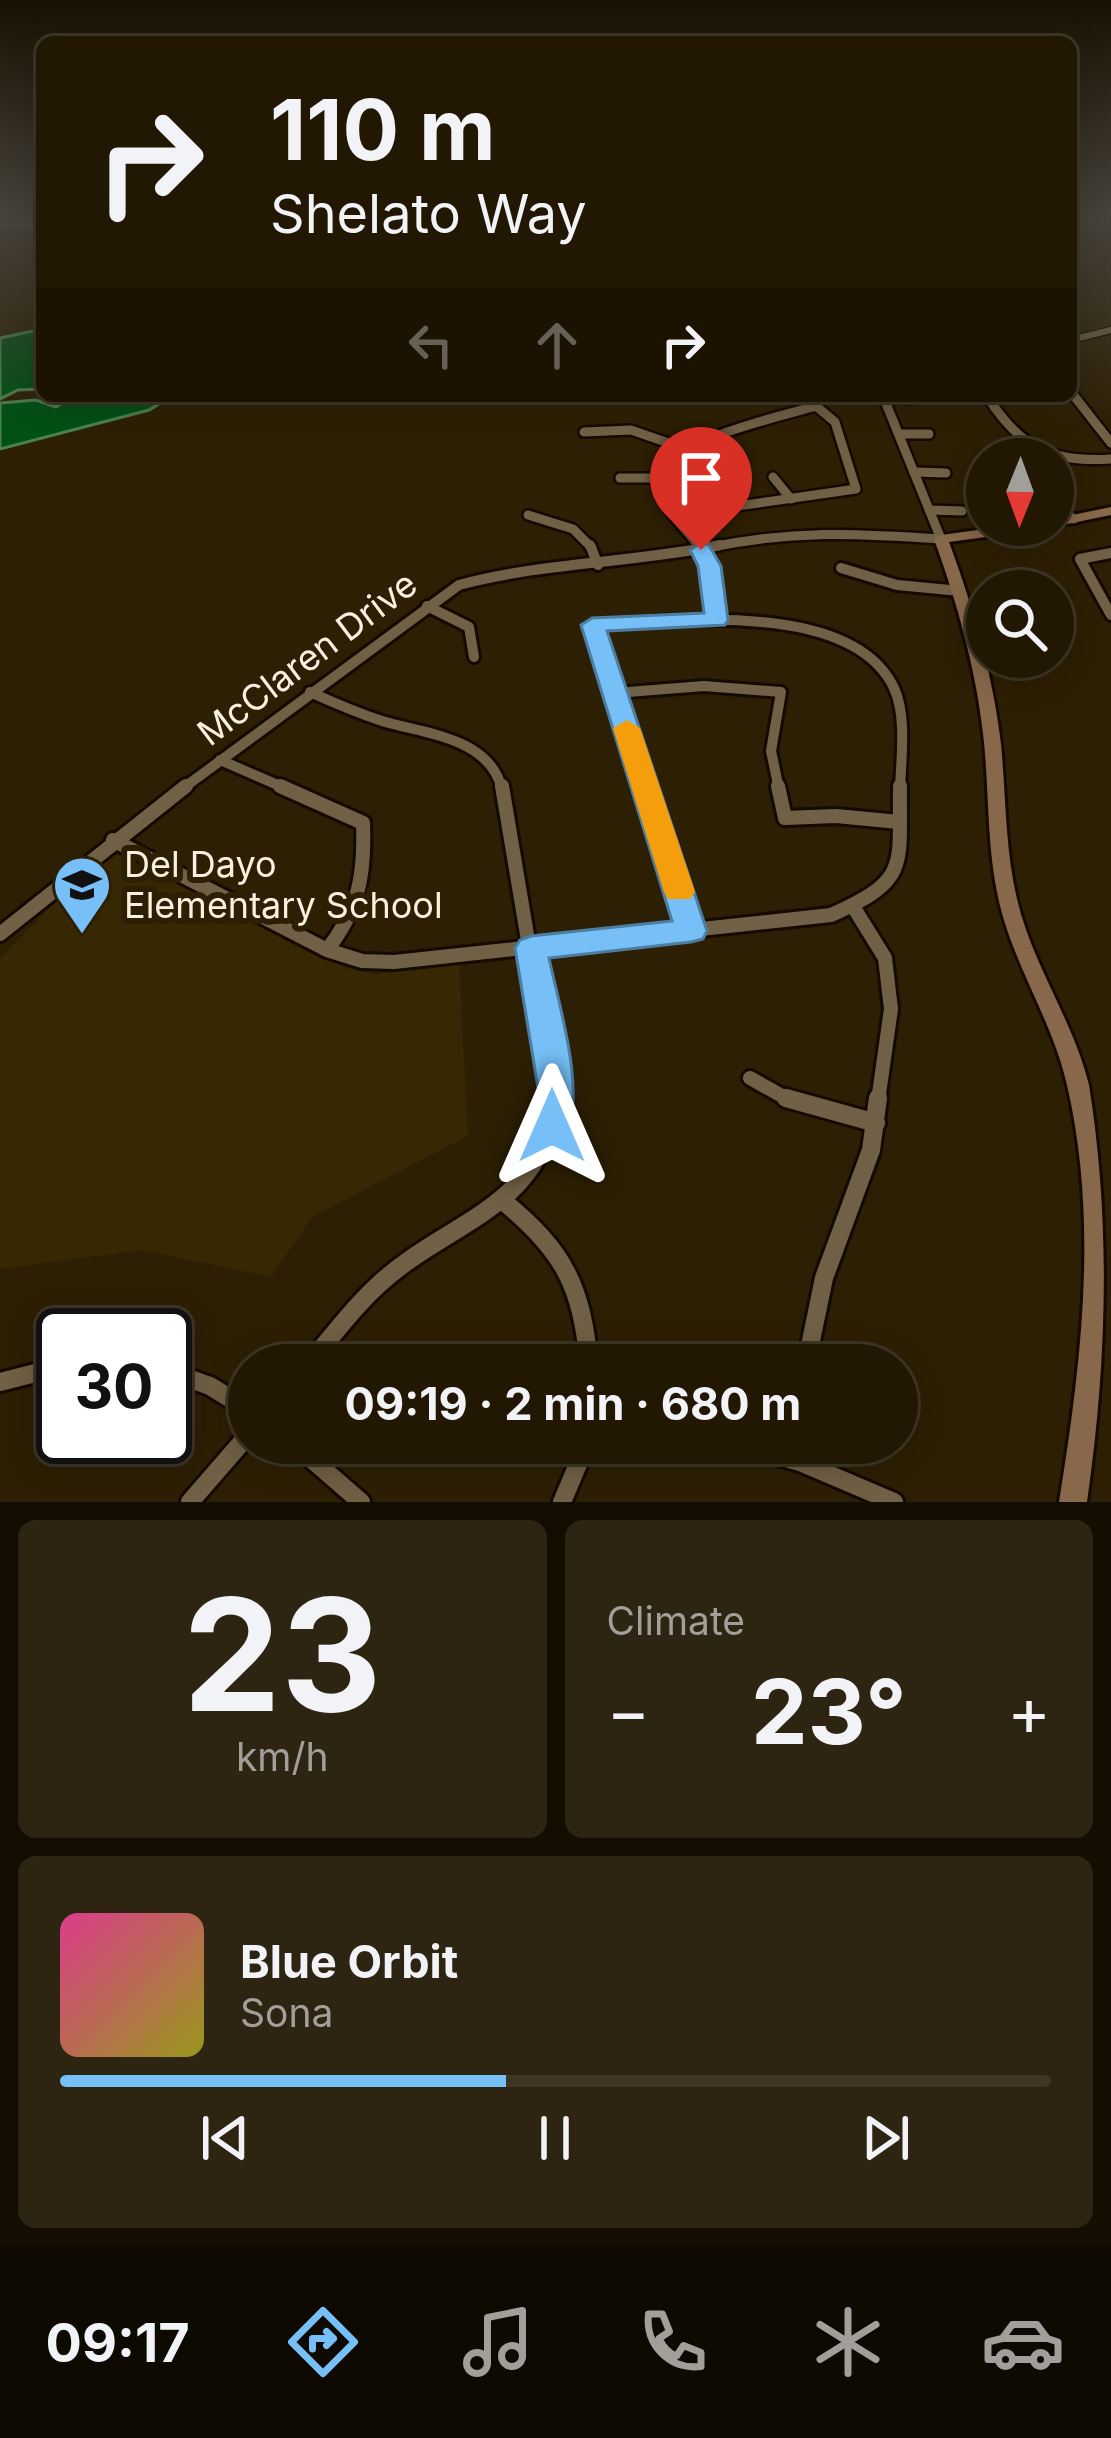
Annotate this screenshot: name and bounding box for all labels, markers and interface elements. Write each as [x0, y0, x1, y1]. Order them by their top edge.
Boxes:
text: 110 m [270, 79, 496, 180]
icon: right [72, 84, 228, 240]
text: Shelato Way [270, 181, 587, 246]
icon: left [398, 312, 464, 378]
icon: ahead [524, 312, 590, 378]
icon: right [650, 312, 716, 378]
pin [650, 427, 752, 550]
north arrow [966, 438, 1074, 546]
map controls [966, 438, 1074, 678]
icon: arrive [668, 445, 734, 511]
street label: McClaren Drive [189, 561, 425, 755]
button: search [966, 570, 1074, 678]
place label: Del Dayo Elementary School [124, 842, 443, 927]
school or university icon: Del Dayo Elementary School [51, 854, 113, 936]
position arrow [489, 1063, 615, 1189]
speed limit sign: 30 [36, 1308, 192, 1464]
text: 09:19 · 2 min · 680 m [345, 1376, 801, 1431]
text: 23 [183, 1560, 382, 1749]
text: Climate [607, 1597, 745, 1644]
text: 23° [751, 1657, 907, 1766]
text: − [607, 1671, 650, 1751]
text: + [1007, 1671, 1051, 1751]
text: km/h [236, 1733, 329, 1780]
text: Blue Orbit [240, 1934, 458, 1989]
text: Sona [240, 1989, 333, 2036]
icon: previous [192, 2105, 258, 2171]
icon: pause [522, 2105, 588, 2171]
icon: next [853, 2105, 919, 2171]
icon: directions [281, 2300, 365, 2384]
icon: music [456, 2300, 540, 2384]
icon: phone [631, 2300, 715, 2384]
icon: climate [806, 2300, 890, 2384]
icon: car [981, 2300, 1065, 2384]
text: 09:17 [46, 2310, 190, 2375]

